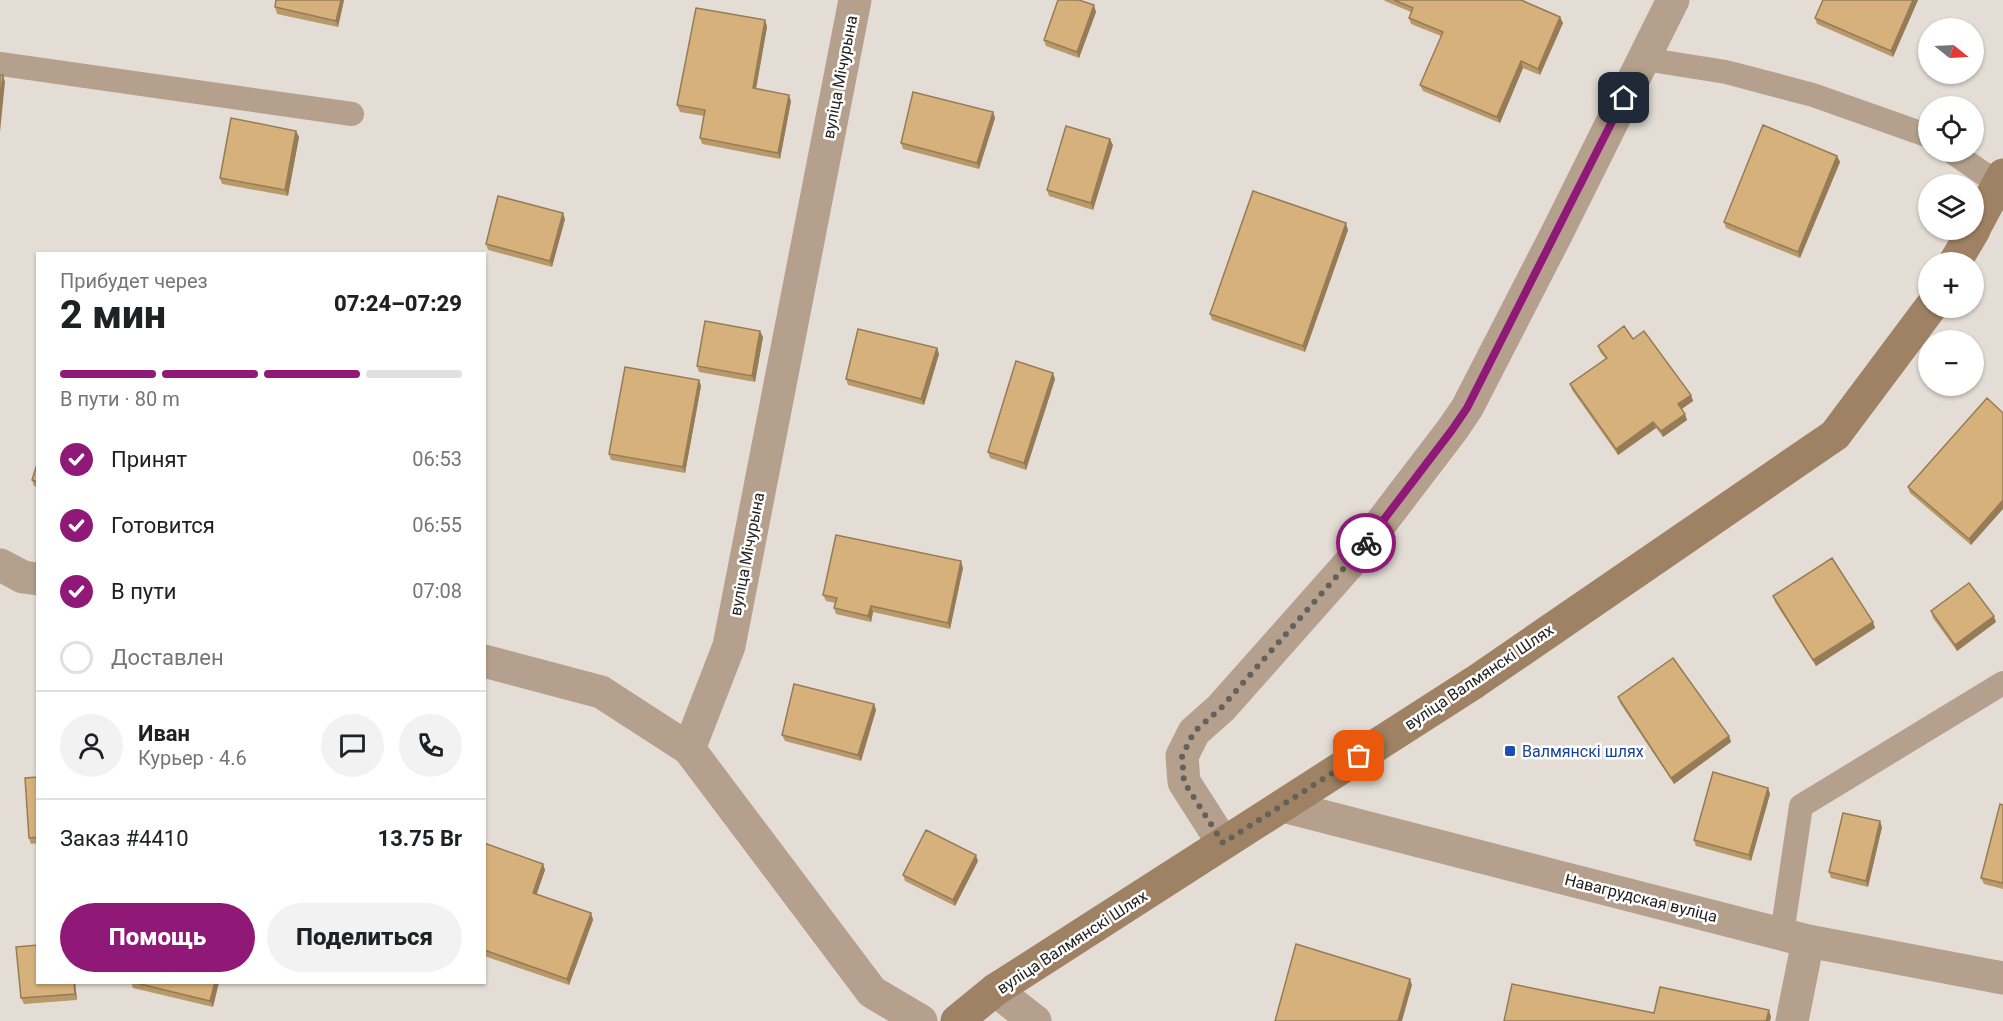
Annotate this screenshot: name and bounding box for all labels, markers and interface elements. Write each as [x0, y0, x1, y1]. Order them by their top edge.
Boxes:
street label: вуліца Мічурына [819, 14, 861, 140]
north arrow [1918, 18, 1984, 84]
map controls [1918, 18, 1984, 396]
pin [1598, 72, 1649, 123]
icon: home [1607, 81, 1640, 114]
button: locate [1918, 96, 1984, 162]
button: layers [1918, 174, 1984, 240]
button: + [1918, 252, 1984, 318]
text: Прибудет через [60, 269, 208, 293]
text: 07:24–07:29 [334, 291, 462, 316]
text: 2 мин [60, 292, 166, 338]
button: − [1918, 330, 1984, 396]
text: В пути · 80 m [60, 387, 180, 411]
icon: check [60, 443, 93, 476]
text: Принят [111, 447, 187, 472]
text: 06:53 [412, 447, 462, 471]
street label: вуліца Мічурына [726, 491, 768, 617]
icon: check [60, 509, 93, 542]
text: Готовится [111, 513, 215, 538]
text: 06:55 [412, 513, 462, 537]
courier [1336, 513, 1396, 573]
icon: bike [1350, 527, 1383, 560]
icon: check [60, 575, 93, 608]
text: В пути [111, 579, 177, 604]
text: 07:08 [412, 579, 462, 603]
street label: вуліца Валмянскі Шлях [1401, 620, 1557, 734]
text: Доставлен [111, 645, 224, 670]
button: person [60, 714, 123, 777]
button: chat [321, 714, 384, 777]
button: phone [399, 714, 462, 777]
text: Иван [138, 721, 190, 746]
pin [1333, 730, 1384, 781]
icon: bag [1342, 739, 1375, 772]
place label: Валмянскі шлях [1522, 742, 1644, 761]
marker: Валмянскі шлях [1503, 744, 1517, 758]
text: Курьер · 4.6 [138, 746, 247, 770]
text: Заказ #4410 [60, 826, 189, 851]
text: 13.75 Br [378, 826, 462, 851]
street label: Навагрудская вуліца [1563, 870, 1719, 926]
street label: вуліца Валмянскі Шлях [993, 886, 1151, 998]
button: Помощь [60, 903, 255, 972]
button: Поделиться [267, 903, 462, 972]

